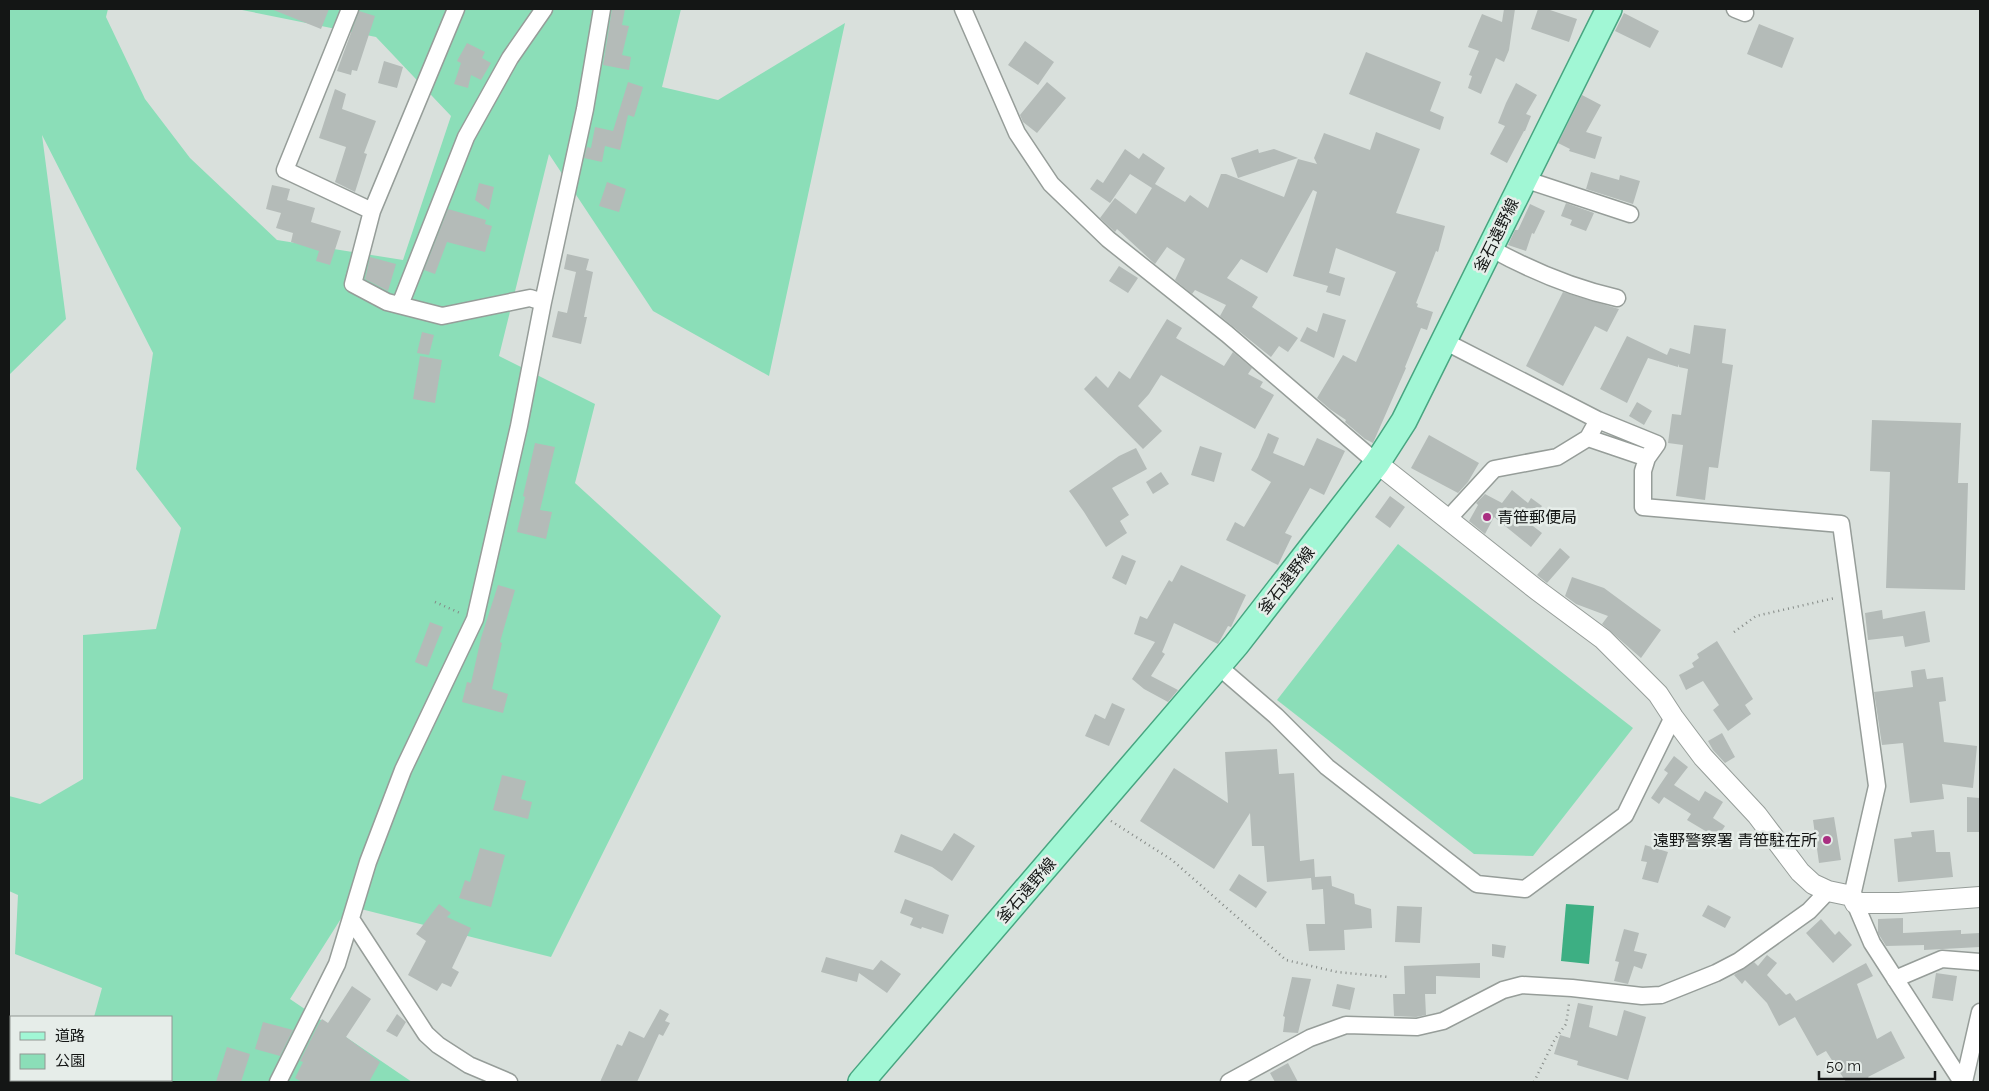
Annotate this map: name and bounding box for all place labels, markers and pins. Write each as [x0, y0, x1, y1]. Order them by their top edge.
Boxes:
place label: 青笹郵便局 [1497, 508, 1577, 527]
marker: 青笹郵便局 [1481, 511, 1493, 523]
place label: 遠野警察署 青笹駐在所 [1653, 831, 1817, 850]
marker: 遠野警察署 青笹駐在所 [1821, 834, 1833, 846]

